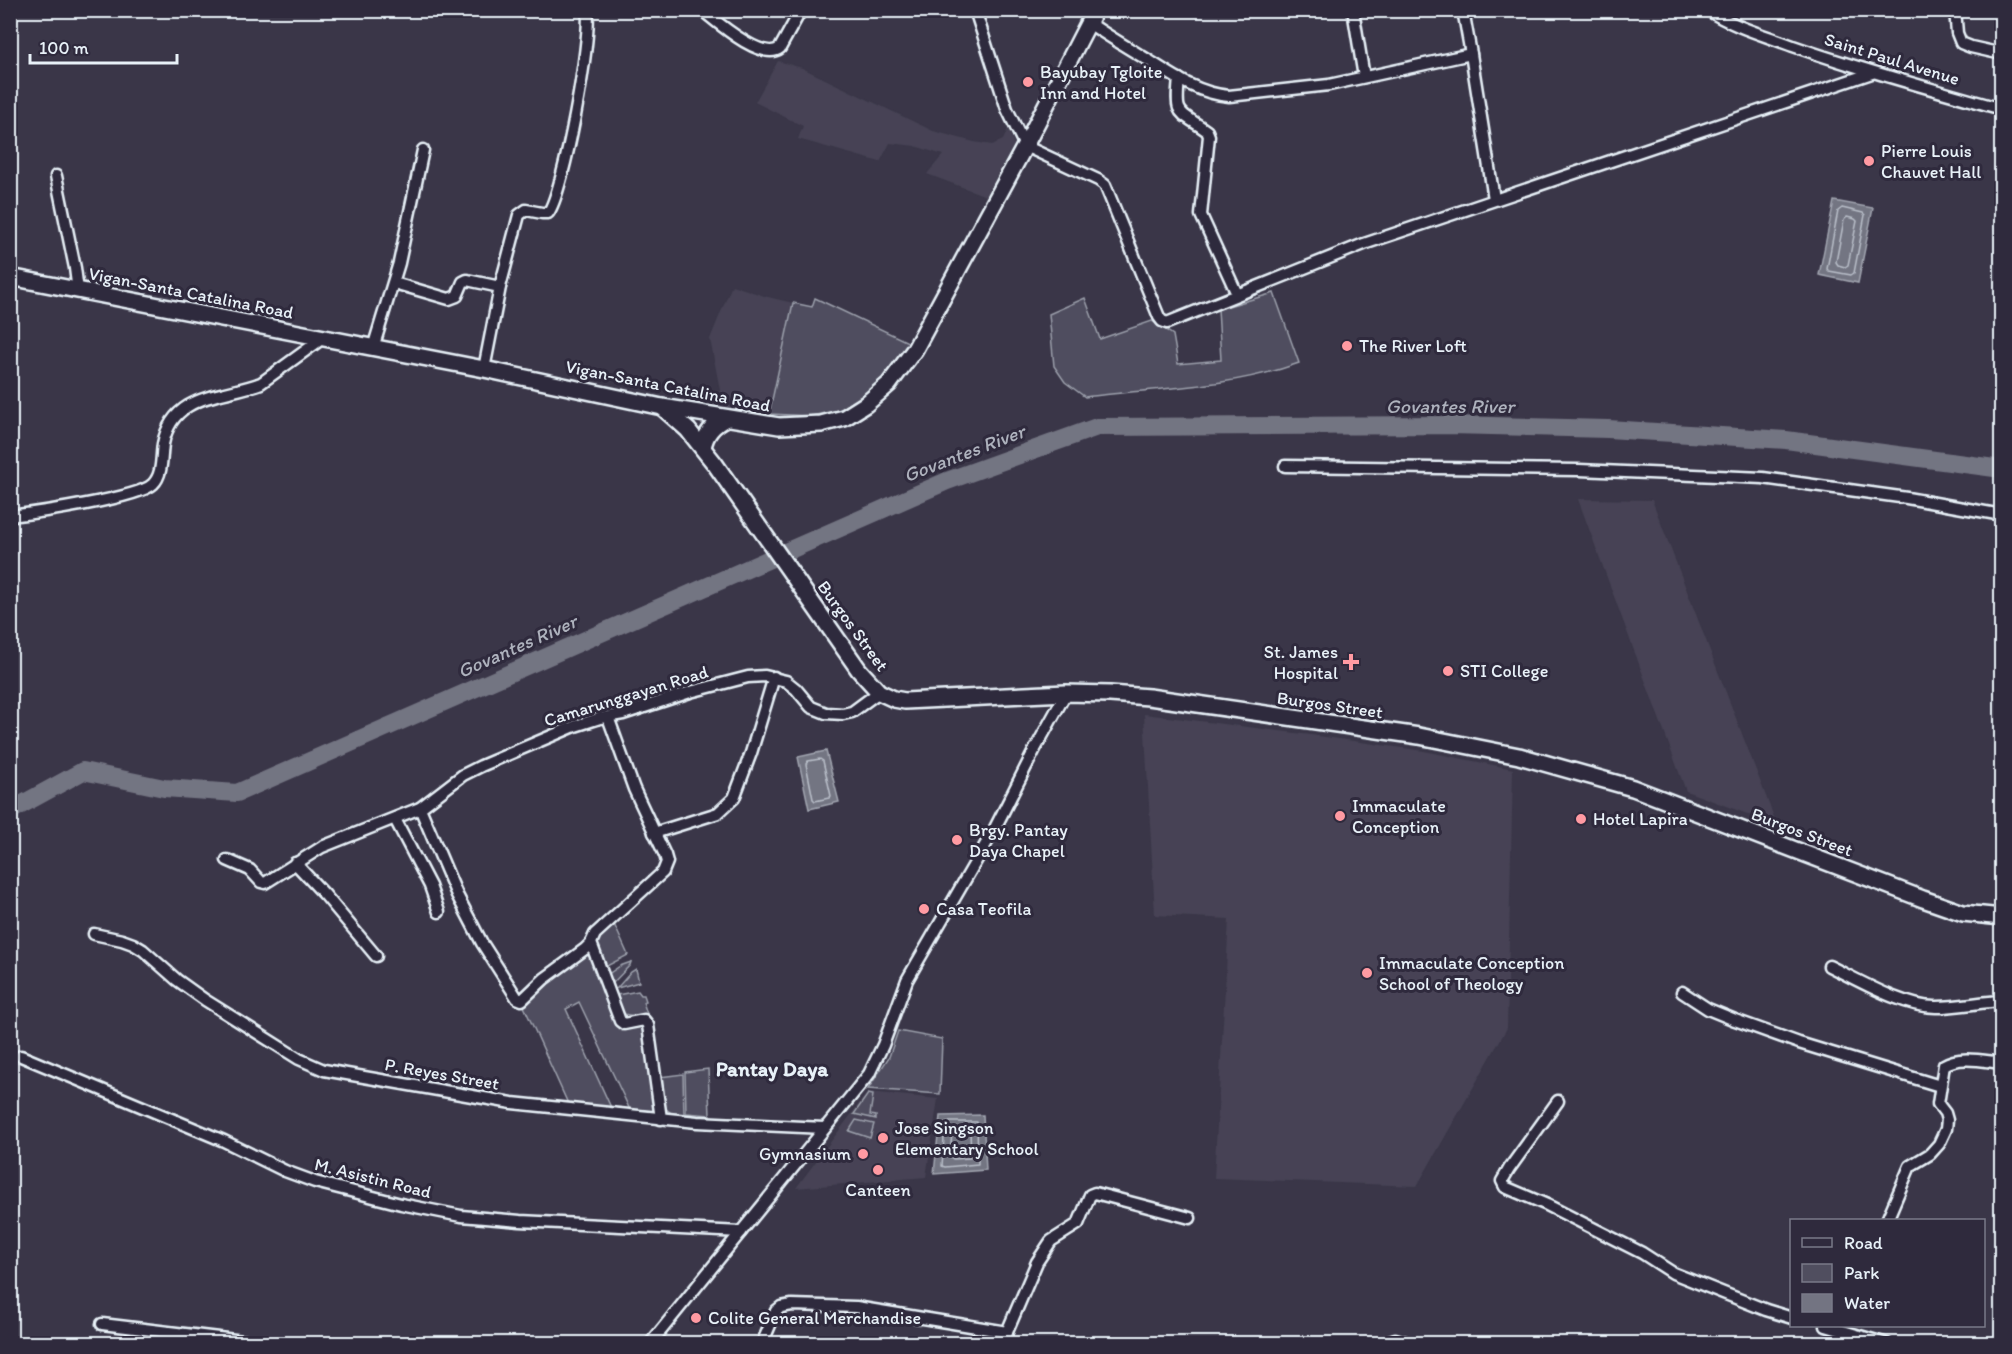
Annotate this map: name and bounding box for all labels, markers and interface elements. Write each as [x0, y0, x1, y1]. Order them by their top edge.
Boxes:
scale bar [30, 27, 177, 65]
street label: Saint Paul Avenue [1822, 28, 1962, 90]
text: 100 m [39, 37, 89, 59]
place label: Bayubay Tgloite Inn and Hotel [1040, 61, 1163, 104]
marker: Bayubay Tgloite Inn and Hotel [1021, 75, 1035, 89]
place label: Pierre Louis Chauvet Hall [1881, 140, 1981, 183]
marker: Pierre Louis Chauvet Hall [1862, 154, 1876, 168]
street label: Vigan-Santa Catalina Road [87, 262, 296, 324]
place label: The River Loft [1359, 335, 1467, 357]
marker: The River Loft [1340, 339, 1354, 353]
street label: Vigan-Santa Catalina Road [564, 355, 773, 417]
water label: Govantes River [1386, 394, 1516, 418]
water label: Govantes River [900, 418, 1030, 487]
street label: Burgos Street [813, 576, 893, 676]
water label: Govantes River [454, 608, 582, 683]
place label: St. James Hospital [1264, 641, 1338, 684]
marker: St. James Hospital [1342, 653, 1360, 671]
street label: Camarunggayan Road [541, 660, 711, 731]
place label: STI College [1460, 660, 1548, 682]
marker: STI College [1441, 664, 1455, 678]
street label: Burgos Street [1276, 687, 1385, 723]
place label: Immaculate Conception [1352, 795, 1446, 838]
street label: Burgos Street [1748, 803, 1856, 861]
place label: Hotel Lapira [1593, 808, 1688, 830]
marker: Immaculate Conception [1333, 809, 1347, 823]
marker: Hotel Lapira [1574, 812, 1588, 826]
place label: Brgy. Pantay Daya Chapel [969, 819, 1068, 862]
marker: Brgy. Pantay Daya Chapel [950, 833, 964, 847]
place label: Casa Teofila [936, 898, 1031, 920]
marker: Casa Teofila [917, 902, 931, 916]
place label: Immaculate Conception School of Theology [1379, 952, 1564, 995]
marker: Immaculate Conception School of Theology [1360, 966, 1374, 980]
street label: P. Reyes Street [383, 1053, 501, 1095]
district label: Pantay Daya [716, 1056, 829, 1082]
place label: Jose Singson Elementary School [895, 1117, 1039, 1160]
marker: Jose Singson Elementary School [876, 1131, 890, 1145]
place label: Gymnasium [759, 1143, 851, 1165]
marker: Gymnasium [856, 1147, 870, 1161]
street label: M. Asistin Road [312, 1153, 434, 1203]
marker: Canteen [871, 1163, 885, 1177]
place label: Canteen [845, 1179, 911, 1201]
legend [1790, 1219, 1985, 1327]
text: Road [1844, 1232, 1883, 1254]
text: Park [1844, 1262, 1879, 1284]
text: Water [1844, 1292, 1890, 1314]
place label: Colite General Merchandise [708, 1307, 921, 1329]
marker: Colite General Merchandise [689, 1311, 703, 1325]

